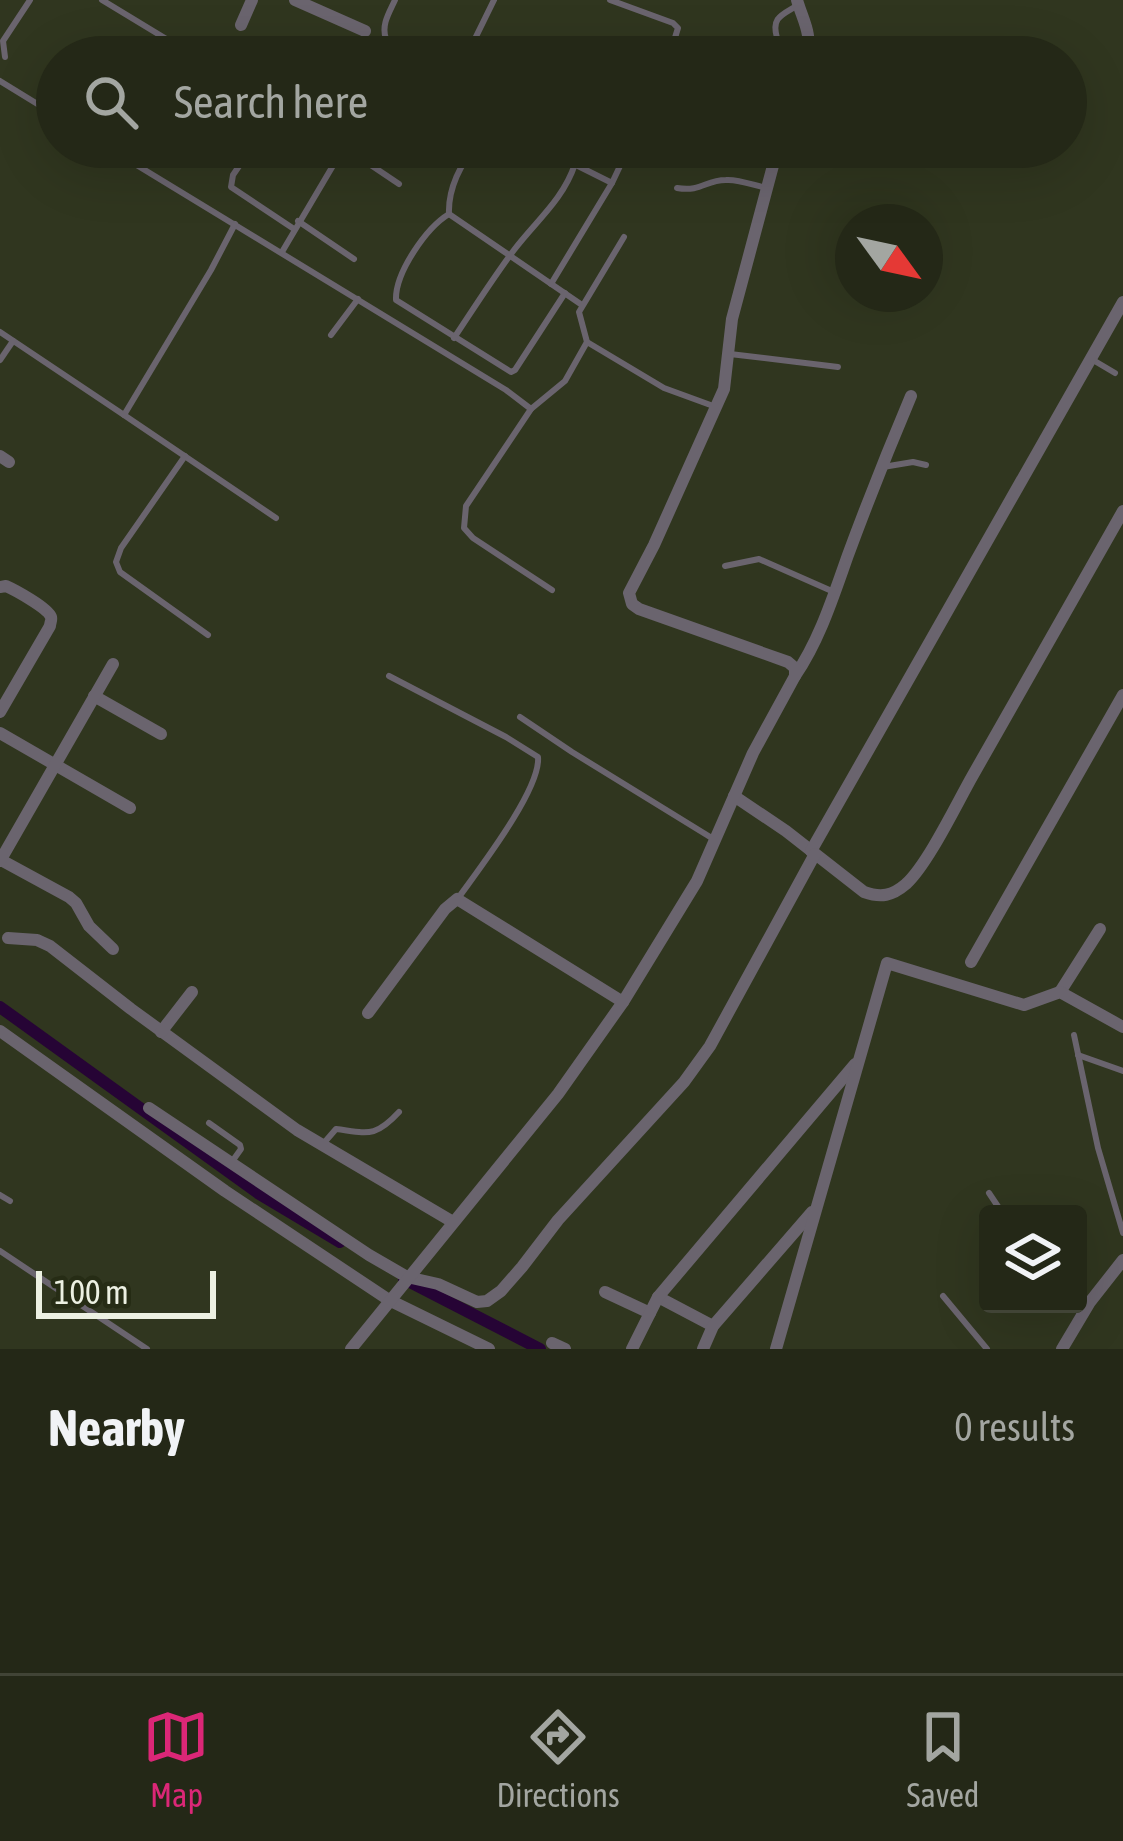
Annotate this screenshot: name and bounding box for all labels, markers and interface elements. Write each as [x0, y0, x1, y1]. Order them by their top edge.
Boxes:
search box [36, 36, 1087, 168]
icon: search [78, 69, 144, 135]
text: Search here [174, 76, 368, 128]
north arrow [835, 204, 943, 312]
map controls [979, 1205, 1087, 1313]
button: layers [979, 1205, 1087, 1313]
scale bar [36, 1265, 216, 1318]
text: 100 m [54, 1273, 129, 1311]
text: Nearby [48, 1398, 185, 1457]
text: 0 results [954, 1405, 1075, 1449]
tab: Map [143, 1704, 209, 1814]
tab: Directions [496, 1704, 620, 1814]
tab: Saved [907, 1704, 979, 1814]

